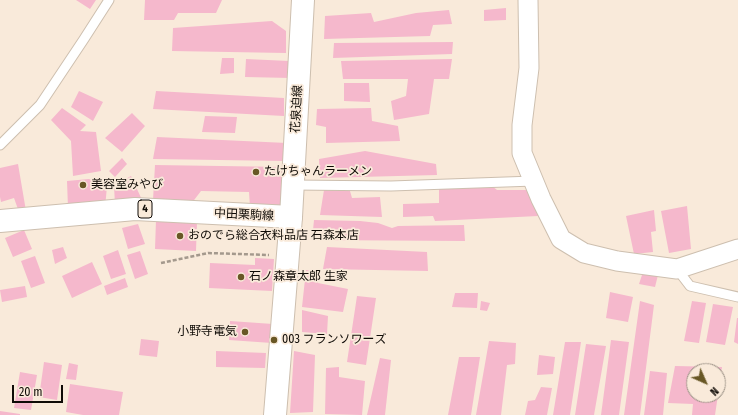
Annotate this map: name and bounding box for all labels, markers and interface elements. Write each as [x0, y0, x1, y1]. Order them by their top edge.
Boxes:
street label: 花泉迫線 [289, 85, 305, 133]
place label: たけちゃんラーメン [264, 165, 372, 179]
marker: たけちゃんラーメン [251, 167, 261, 177]
place label: 美容室みやび [91, 178, 163, 192]
marker: 美容室みやび [78, 180, 88, 190]
road number: 4 [138, 200, 152, 218]
street label: 中田栗駒線 [214, 206, 274, 224]
place label: おのでら総合衣料品店 石森本店 [188, 229, 359, 243]
marker: おのでら総合衣料品店 石森本店 [175, 231, 185, 241]
place label: 石ノ森章太郎 生家 [249, 270, 348, 284]
marker: 石ノ森章太郎 生家 [236, 272, 246, 282]
place label: 小野寺電気 [177, 325, 237, 339]
marker: 小野寺電気 [240, 327, 250, 337]
place label: 003 フランソワーズ [282, 333, 387, 347]
marker: 003 フランソワーズ [269, 335, 279, 345]
north arrow [686, 363, 726, 403]
scale bar [14, 377, 65, 403]
text: N [707, 384, 721, 398]
text: 20 m [19, 385, 43, 399]

